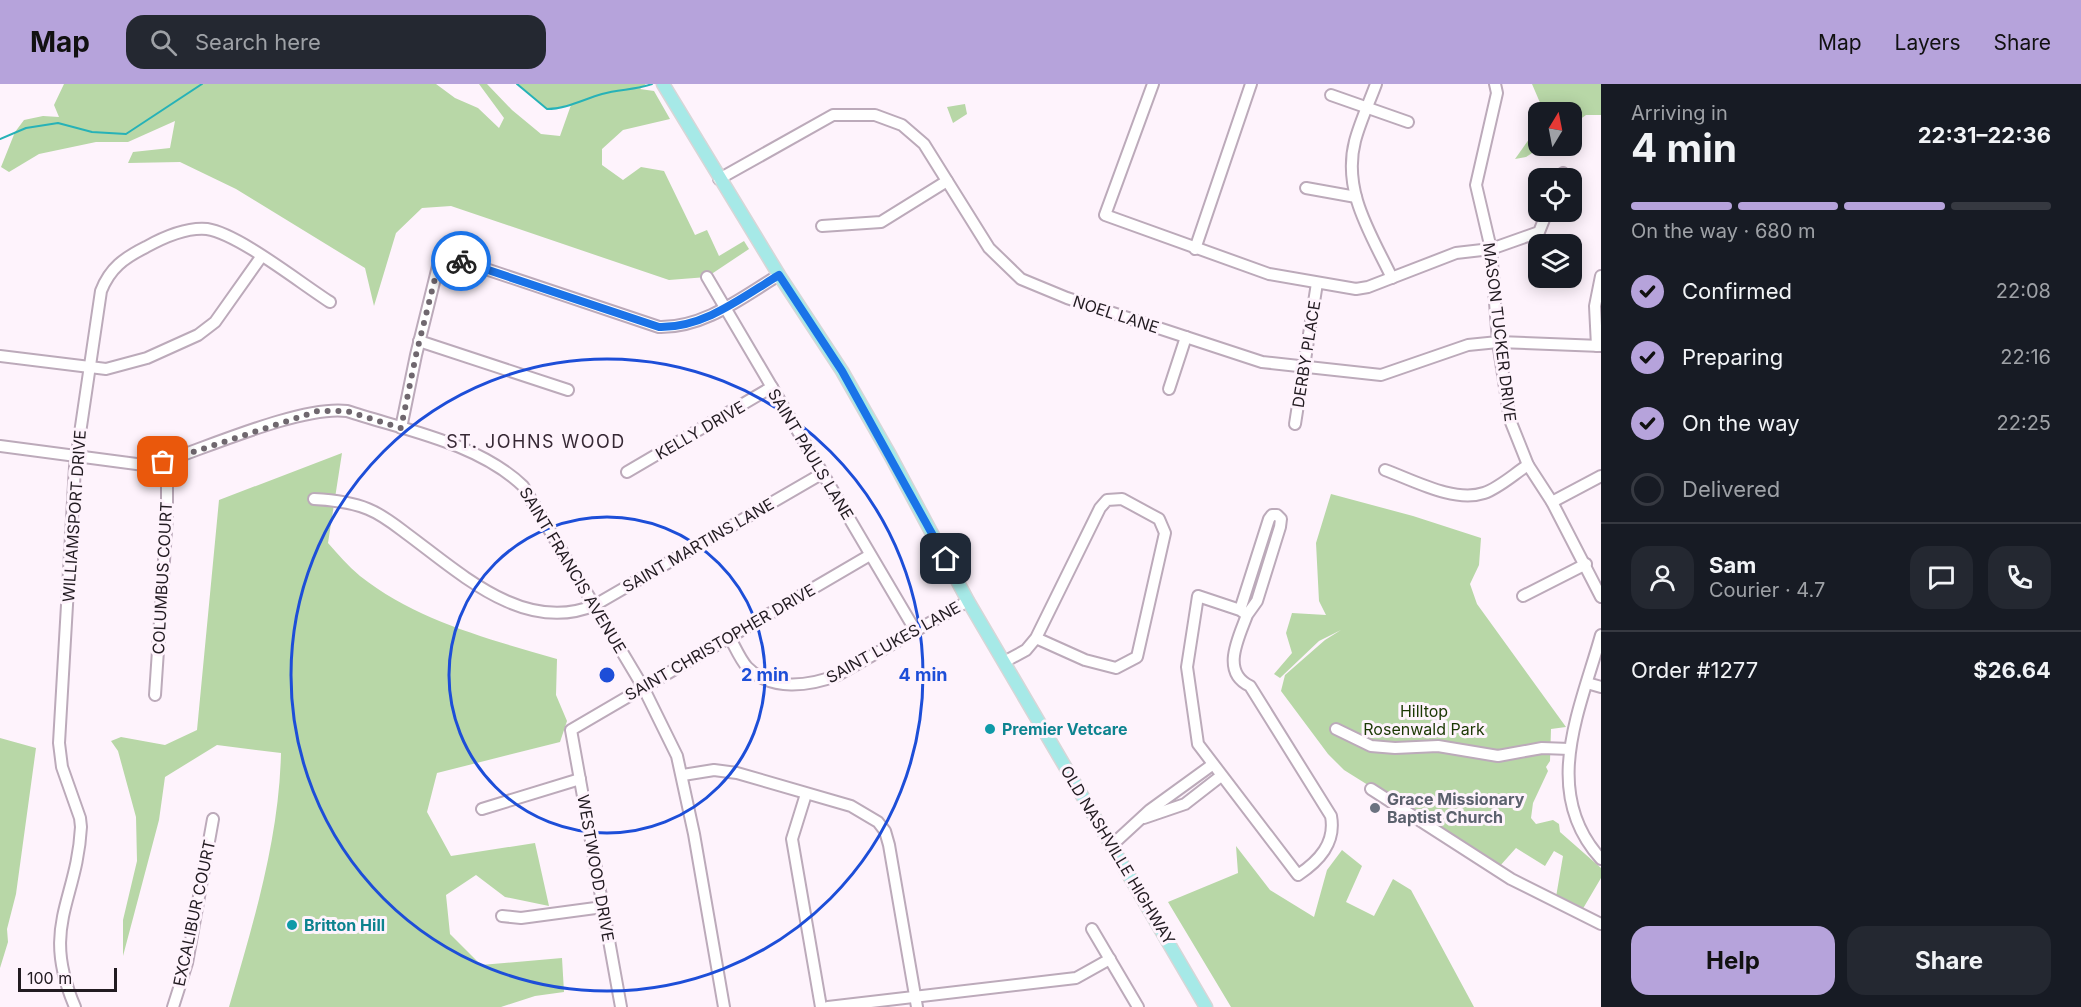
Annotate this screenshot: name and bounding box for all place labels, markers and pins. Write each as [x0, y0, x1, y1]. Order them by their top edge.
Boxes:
pin [137, 436, 188, 487]
pin [920, 533, 971, 584]
centre of rings [597, 665, 617, 685]
place label: Premier Vetcare [1002, 719, 1128, 739]
marker: Premier Vetcare [983, 722, 997, 736]
place label: Grace Missionary Baptist Church [1387, 789, 1525, 827]
marker: Grace Missionary Baptist Church [1368, 801, 1382, 815]
place label: Britton Hill [304, 915, 385, 935]
marker: Britton Hill [285, 918, 299, 932]

